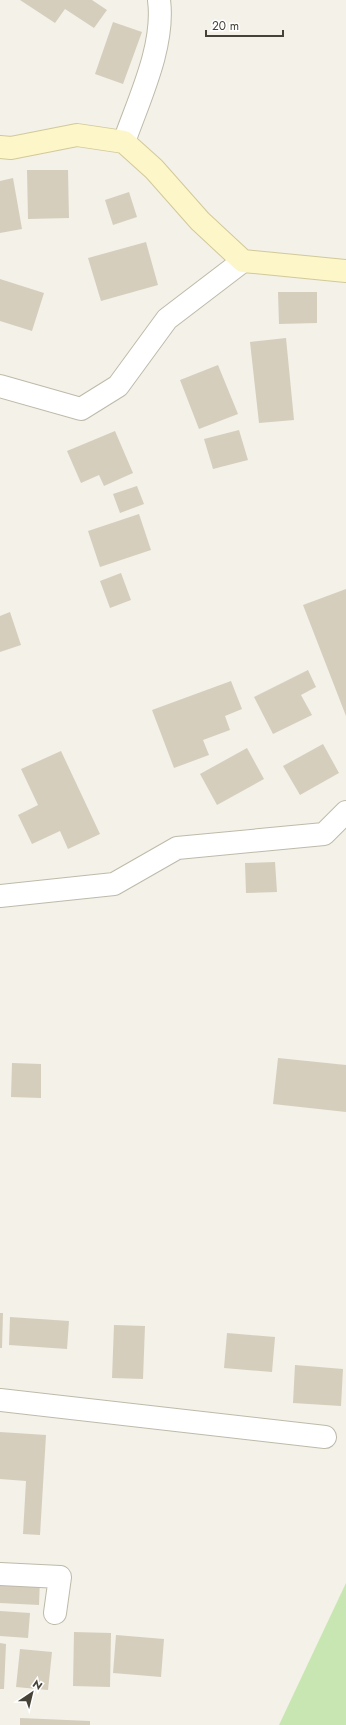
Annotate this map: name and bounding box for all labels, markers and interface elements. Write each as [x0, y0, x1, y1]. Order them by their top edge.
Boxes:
scale bar [206, 12, 283, 38]
text: 20 m [212, 17, 239, 35]
north arrow [12, 1673, 52, 1713]
text: N [30, 1676, 46, 1694]

